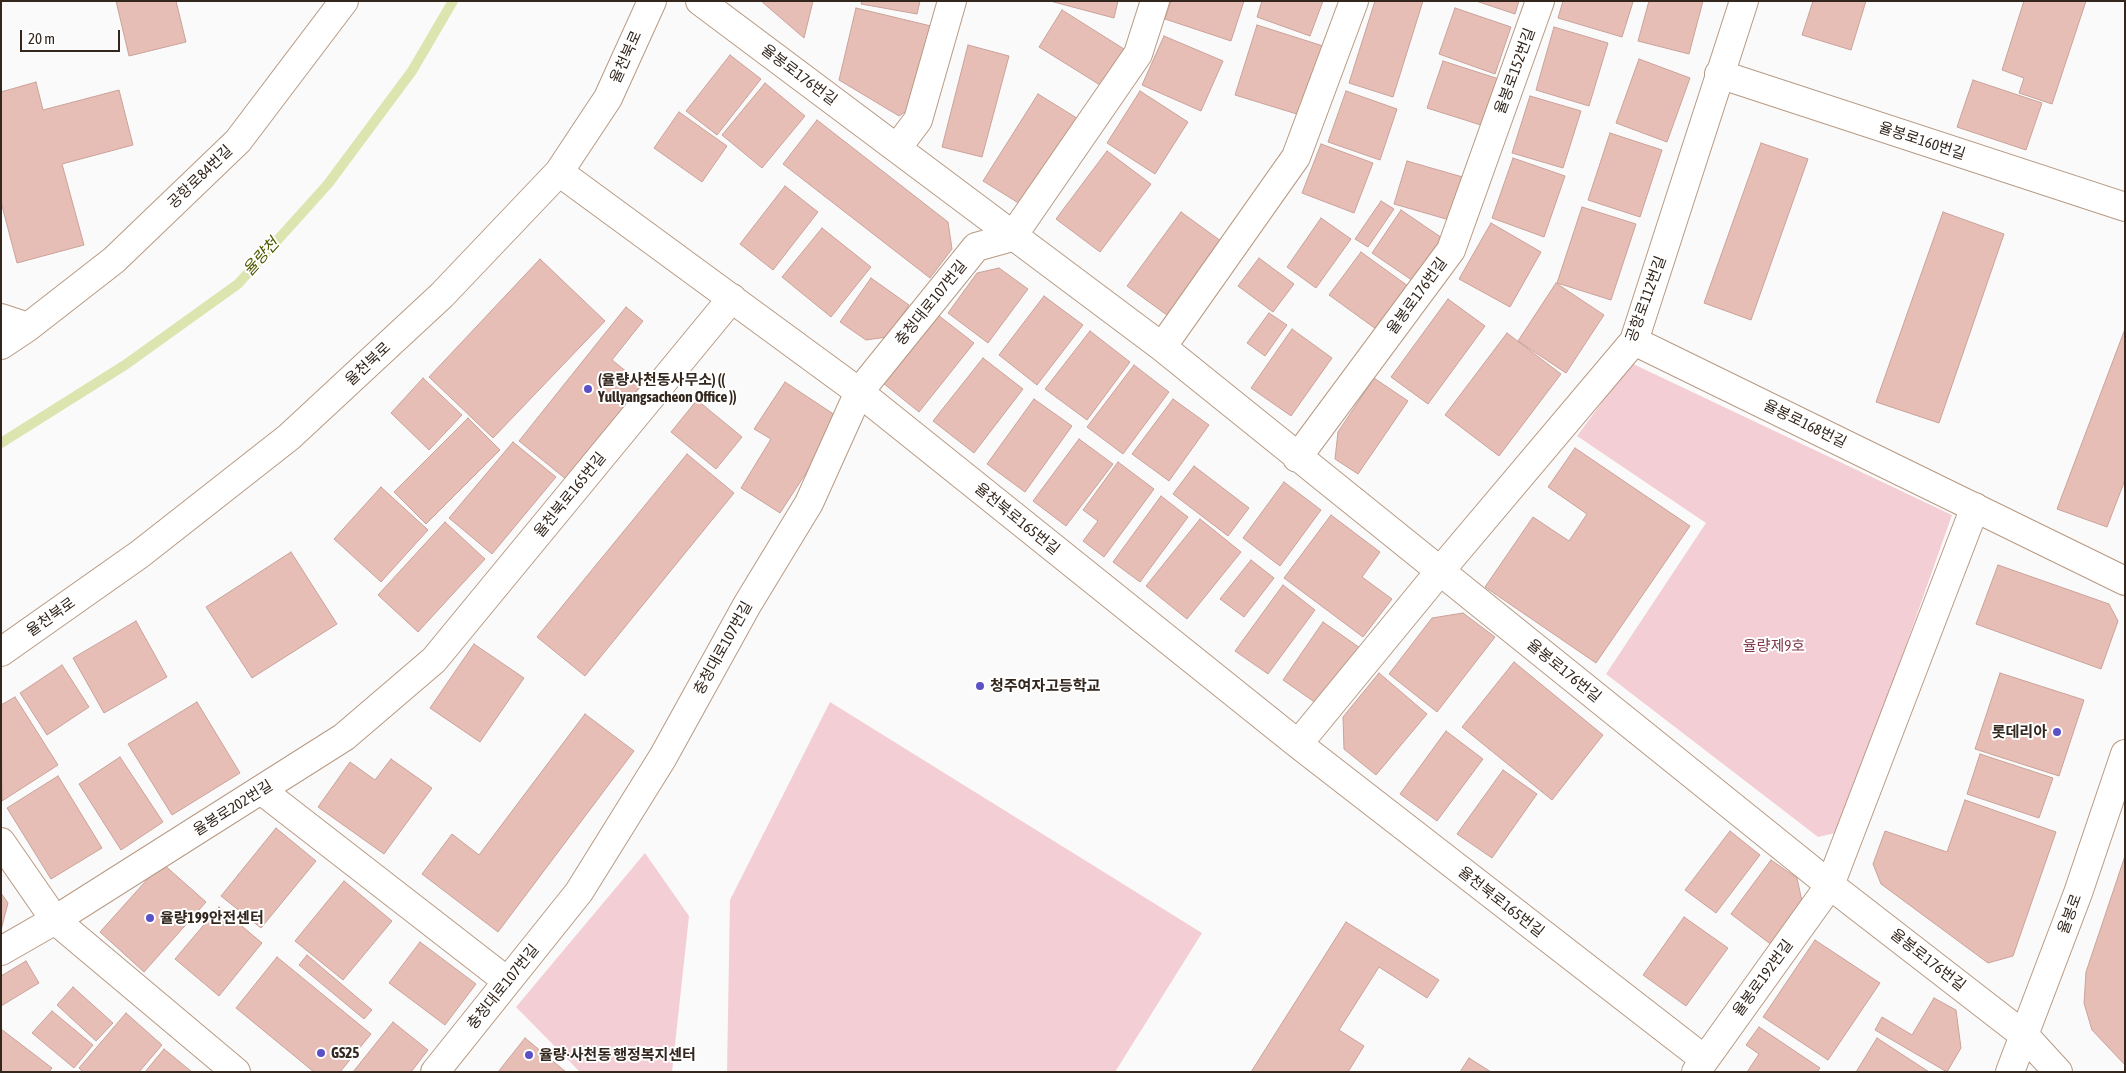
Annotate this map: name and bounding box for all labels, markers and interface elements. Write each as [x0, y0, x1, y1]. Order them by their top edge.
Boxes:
scale bar [22, 20, 122, 52]
street label: 율봉로152번길 [1491, 26, 1539, 116]
street label: 율천북로 [607, 28, 645, 86]
text: 20 m [28, 30, 55, 47]
street label: 율봉로176번길 [758, 41, 840, 109]
street label: 율봉로160번길 [1876, 119, 1968, 163]
street label: 공항로84번길 [164, 142, 236, 212]
water label: 율량천 [239, 234, 283, 280]
street label: 율봉로176번길 [1383, 254, 1451, 338]
street label: 공항로112번길 [1622, 254, 1670, 344]
street label: 충청대로107번길 [891, 257, 971, 349]
street label: 율천북로 [342, 339, 394, 389]
place label: (율량사천동사무소) (( Yullyangsacheon Office )) [598, 371, 737, 406]
marker: (율량사천동사무소) (( Yullyangsacheon Office )) [582, 383, 594, 395]
street label: 율봉로168번길 [1761, 396, 1849, 452]
street label: 율천북로165번길 [530, 449, 610, 541]
street label: 율천북로165번길 [971, 479, 1063, 559]
street label: 율천북로 [23, 594, 79, 640]
street label: 충청대로107번길 [690, 598, 756, 698]
street label: 율봉로176번길 [1523, 636, 1605, 706]
park label: 율량제9호 [1743, 637, 1805, 655]
place label: 청주여자고등학교 [990, 677, 1100, 695]
marker: 청주여자고등학교 [974, 680, 986, 692]
place label: 롯데리아 [1992, 723, 2047, 741]
marker: 롯데리아 [2051, 726, 2063, 738]
street label: 율봉로202번길 [190, 776, 276, 840]
street label: 율천북로165번길 [1455, 863, 1547, 941]
street label: 율봉로 [2054, 891, 2086, 937]
place label: 율량199안전센터 [160, 909, 264, 927]
marker: 율량199안전센터 [144, 912, 156, 924]
street label: 율봉로176번길 [1887, 925, 1969, 995]
street label: 율봉로192번길 [1729, 936, 1797, 1020]
street label: 충청대로107번길 [463, 941, 543, 1033]
place label: GS25 [331, 1044, 359, 1062]
place label: 율량·사천동 행정복지센터 [539, 1046, 696, 1064]
marker: GS25 [315, 1047, 327, 1059]
marker: 율량·사천동 행정복지센터 [523, 1049, 535, 1061]

